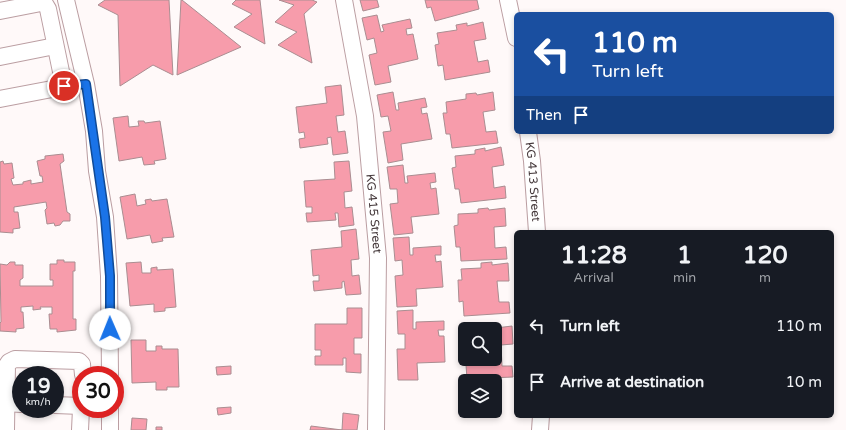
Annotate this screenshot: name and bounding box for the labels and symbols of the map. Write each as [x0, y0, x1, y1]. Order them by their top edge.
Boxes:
pin [47, 69, 81, 103]
street label: KG 413 Street [522, 141, 543, 222]
street label: KG 415 Street [363, 173, 385, 255]
position arrow [89, 308, 131, 350]
speed limit sign: 30 [72, 366, 124, 418]

